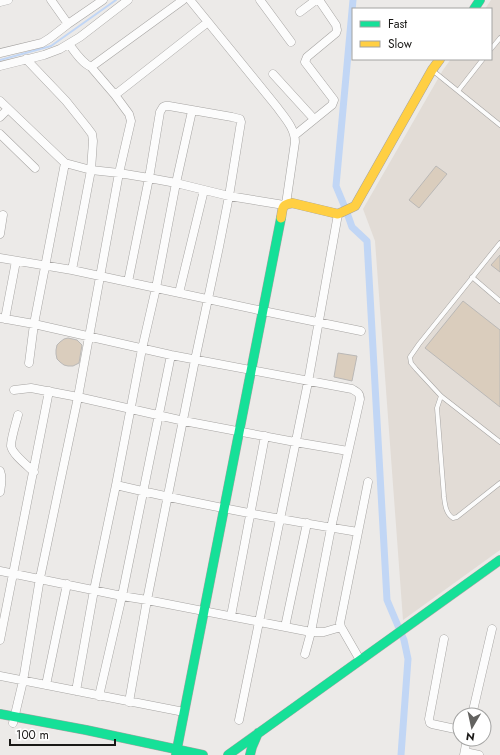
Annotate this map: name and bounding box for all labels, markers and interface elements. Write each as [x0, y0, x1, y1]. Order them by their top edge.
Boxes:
legend [352, 8, 492, 60]
text: Fast [388, 15, 407, 33]
text: Slow [388, 35, 413, 53]
north arrow [452, 707, 492, 747]
scale bar [10, 721, 115, 747]
text: 100 m [16, 726, 49, 744]
text: N [465, 728, 476, 745]

